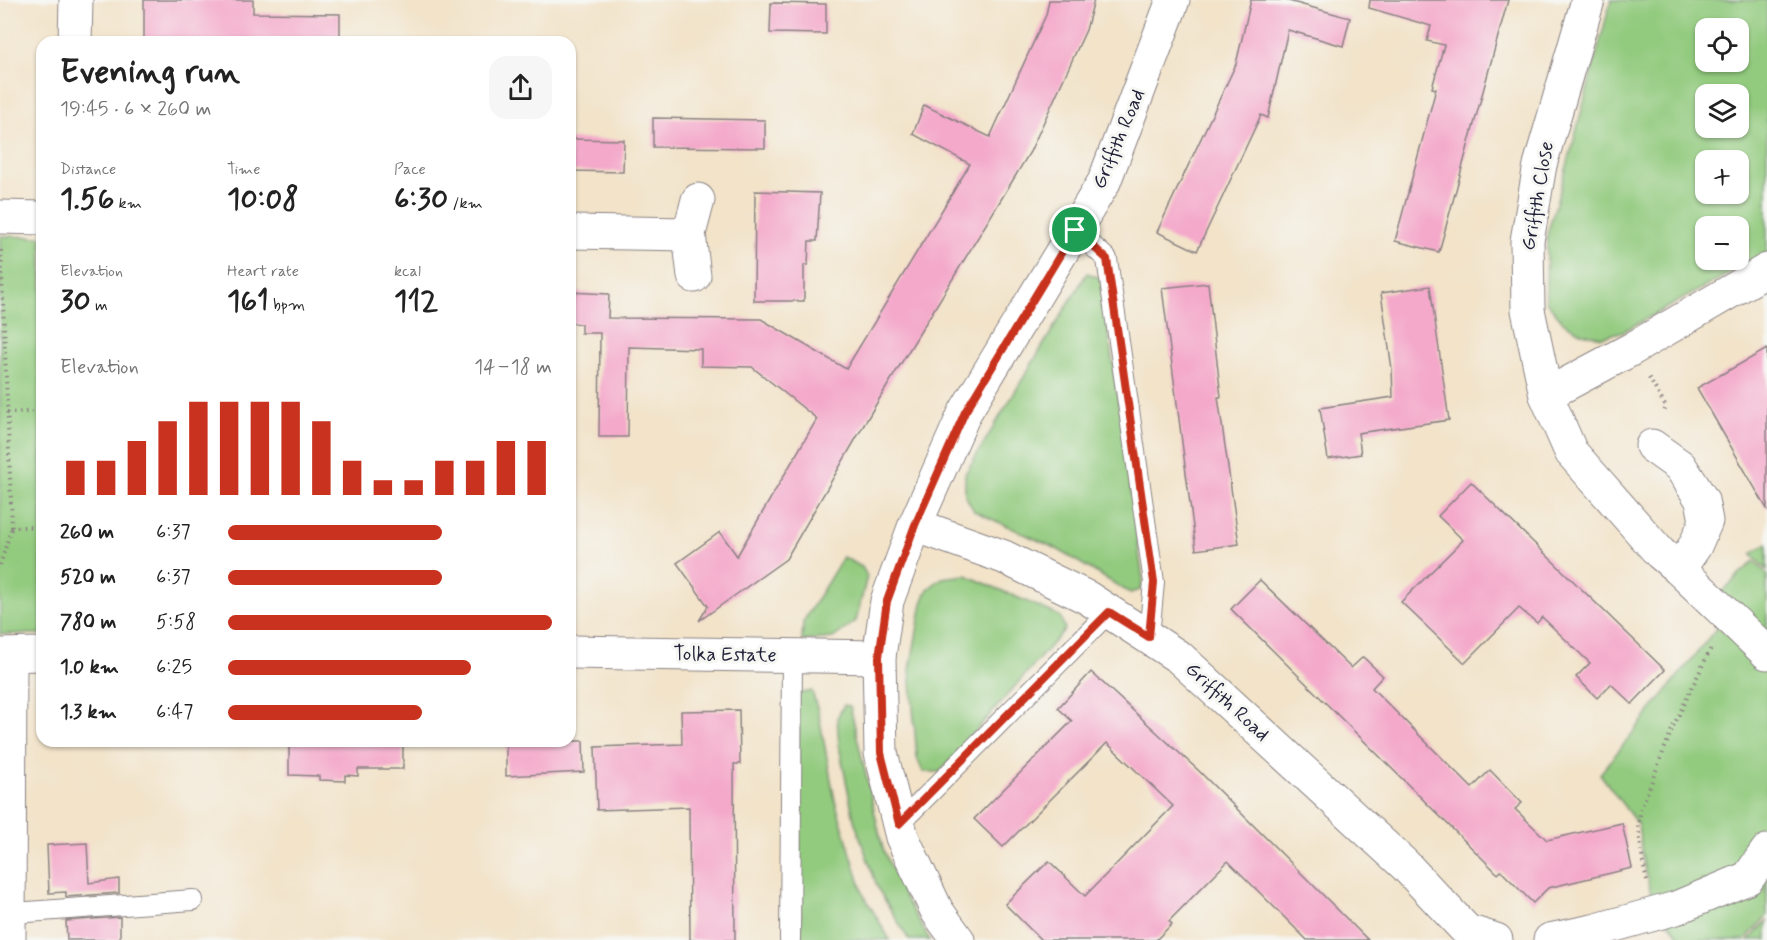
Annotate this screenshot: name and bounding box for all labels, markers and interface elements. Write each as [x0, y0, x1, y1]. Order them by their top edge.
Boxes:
map controls [1695, 18, 1749, 270]
button: locate [1695, 18, 1749, 72]
text: Evening run [60, 51, 240, 95]
button: share [489, 56, 552, 119]
button: layers [1695, 84, 1749, 138]
street label: Griffith Road [1086, 85, 1152, 193]
text: 19:45 · 6 × 260 m [60, 96, 211, 123]
street label: Griffith Close [1515, 139, 1561, 253]
button: + [1695, 150, 1749, 204]
text: Distance [60, 159, 116, 180]
text: Time [227, 159, 261, 180]
text: Pace [394, 159, 426, 180]
text: 1.56 [60, 180, 114, 219]
text: 10:08 [227, 180, 299, 219]
text: 6:30 [394, 180, 448, 219]
text: km [114, 193, 142, 214]
text: /km [448, 193, 483, 214]
pin [1049, 204, 1100, 255]
icon: arrive [1058, 213, 1091, 246]
button: − [1695, 216, 1749, 270]
text: Elevation [60, 261, 123, 282]
text: Heart rate [227, 261, 299, 282]
text: kcal [394, 261, 421, 282]
text: 30 [60, 282, 91, 321]
text: 161 [227, 282, 269, 321]
text: 112 [394, 282, 438, 321]
text: m [91, 295, 108, 316]
text: bpm [269, 295, 305, 316]
text: Elevation [60, 354, 139, 381]
text: 14–18 m [474, 354, 552, 381]
text: 260 m [60, 519, 114, 546]
text: 6:37 [156, 519, 191, 546]
text: 520 m [60, 564, 116, 591]
text: 6:37 [156, 564, 191, 591]
text: 780 m [60, 609, 116, 636]
text: 5:58 [156, 609, 196, 636]
street label: Tolka Estate [673, 641, 777, 669]
text: 1.0 km [60, 654, 119, 681]
text: 6:25 [156, 654, 192, 681]
street label: Griffith Road [1179, 656, 1275, 748]
text: 1.3 km [60, 699, 117, 726]
text: 6:47 [156, 699, 193, 726]

